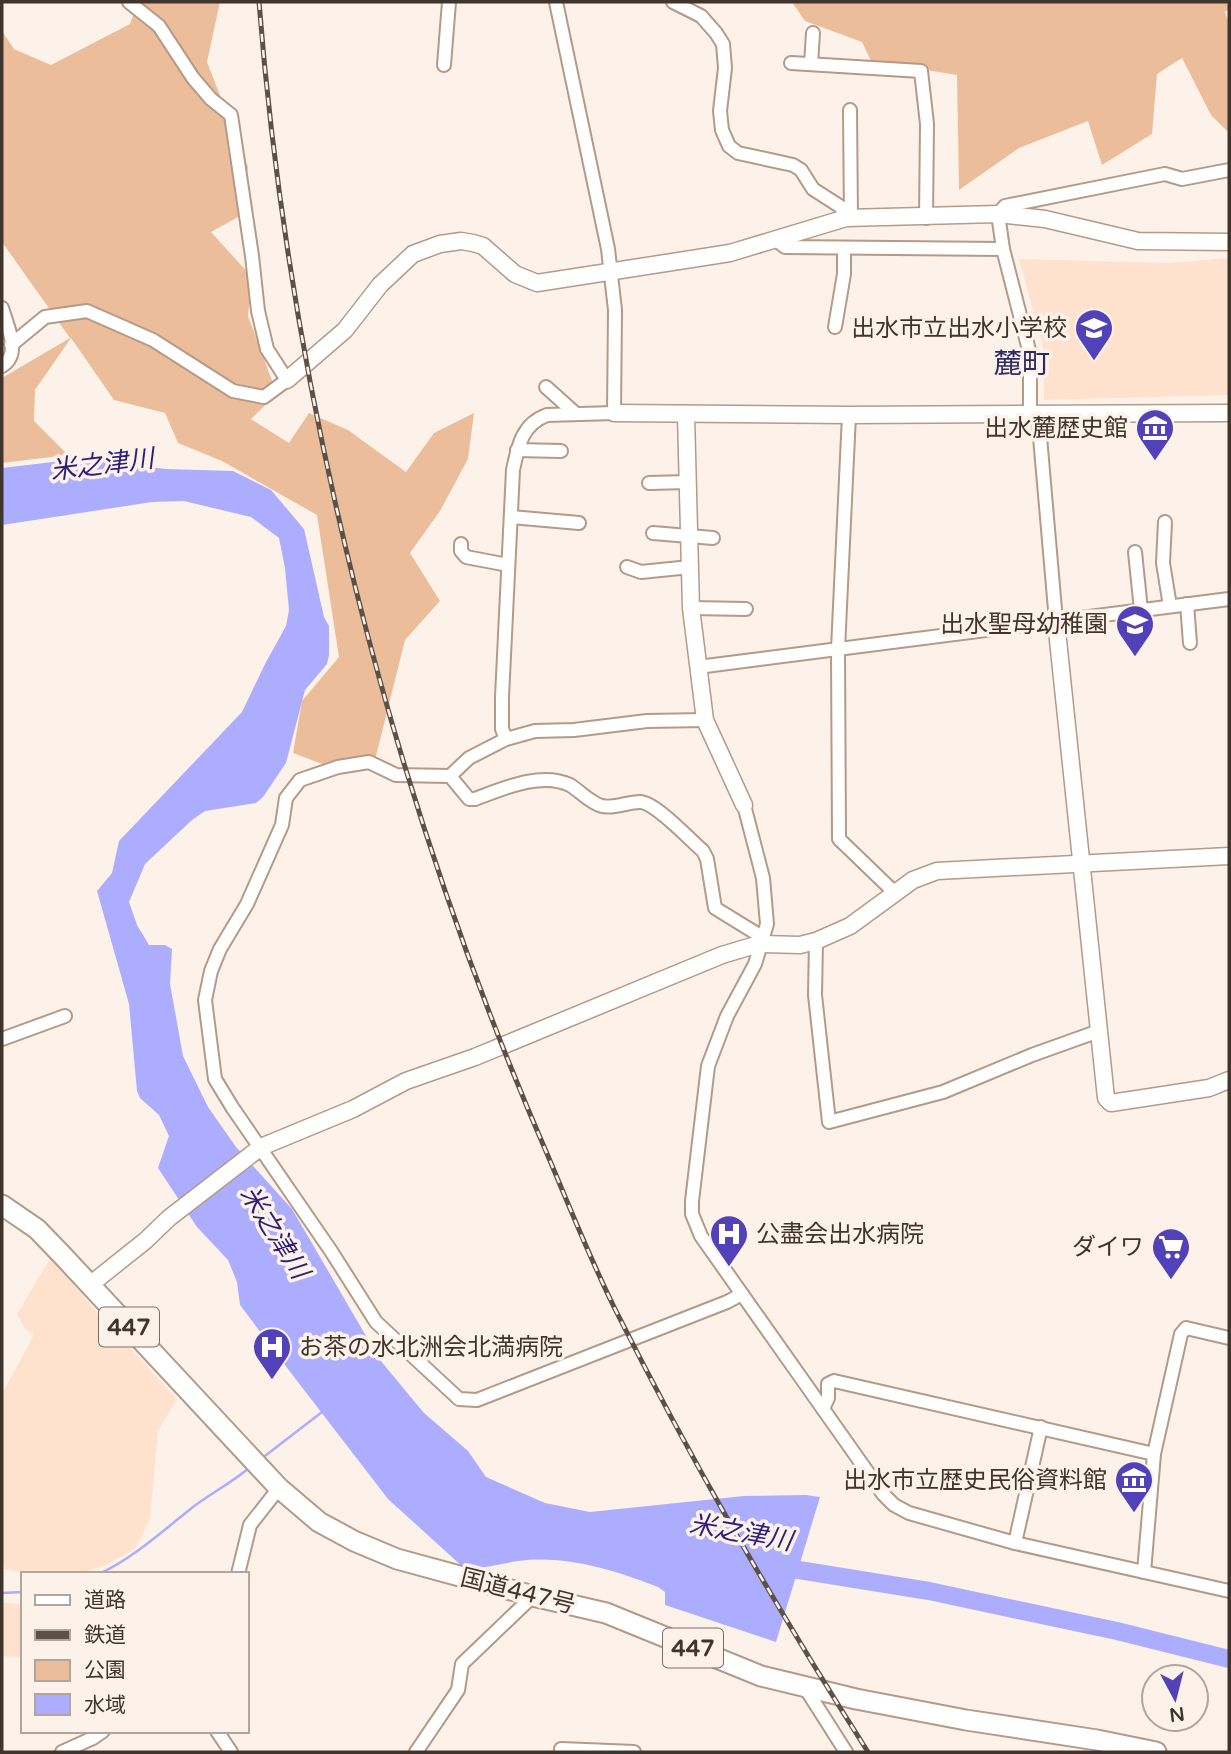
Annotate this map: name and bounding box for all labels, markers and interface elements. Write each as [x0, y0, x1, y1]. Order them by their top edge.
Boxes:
school or university icon: 出水市立出水小学校 [1073, 307, 1115, 362]
place label: 出水市立出水小学校 [851, 314, 1067, 343]
district label: 麓町 [994, 347, 1050, 381]
museum icon: 出水麓歴史館 [1134, 407, 1176, 462]
place label: 出水麓歴史館 [984, 414, 1128, 443]
water label: 米之津川 [49, 442, 159, 486]
school or university icon: 出水聖母幼稚園 [1114, 603, 1156, 658]
place label: 出水聖母幼稚園 [940, 610, 1108, 639]
water label: 米之津川 [234, 1180, 317, 1287]
hospital icon: 公盡会出水病院 [708, 1213, 750, 1268]
place label: 公盡会出水病院 [756, 1220, 924, 1249]
supermarket icon: ダイワ [1150, 1226, 1192, 1281]
place label: ダイワ [1072, 1233, 1144, 1262]
road number: 447 [99, 1308, 159, 1346]
hospital icon: お茶の水北洲会北満病院 [251, 1326, 293, 1381]
place label: お茶の水北洲会北満病院 [299, 1333, 563, 1362]
museum icon: 出水市立歴史民俗資料館 [1113, 1459, 1155, 1514]
place label: 出水市立歴史民俗資料館 [843, 1466, 1107, 1495]
water label: 米之津川 [687, 1508, 798, 1557]
street label: 国道447号 [458, 1563, 578, 1620]
legend [21, 1572, 248, 1733]
text: 道路 [84, 1588, 126, 1613]
text: 鉄道 [84, 1623, 126, 1648]
road number: 447 [663, 1628, 723, 1667]
text: 公園 [84, 1658, 126, 1683]
north arrow [1140, 1663, 1210, 1733]
text: 水域 [84, 1693, 126, 1718]
text: N [1168, 1702, 1186, 1726]

